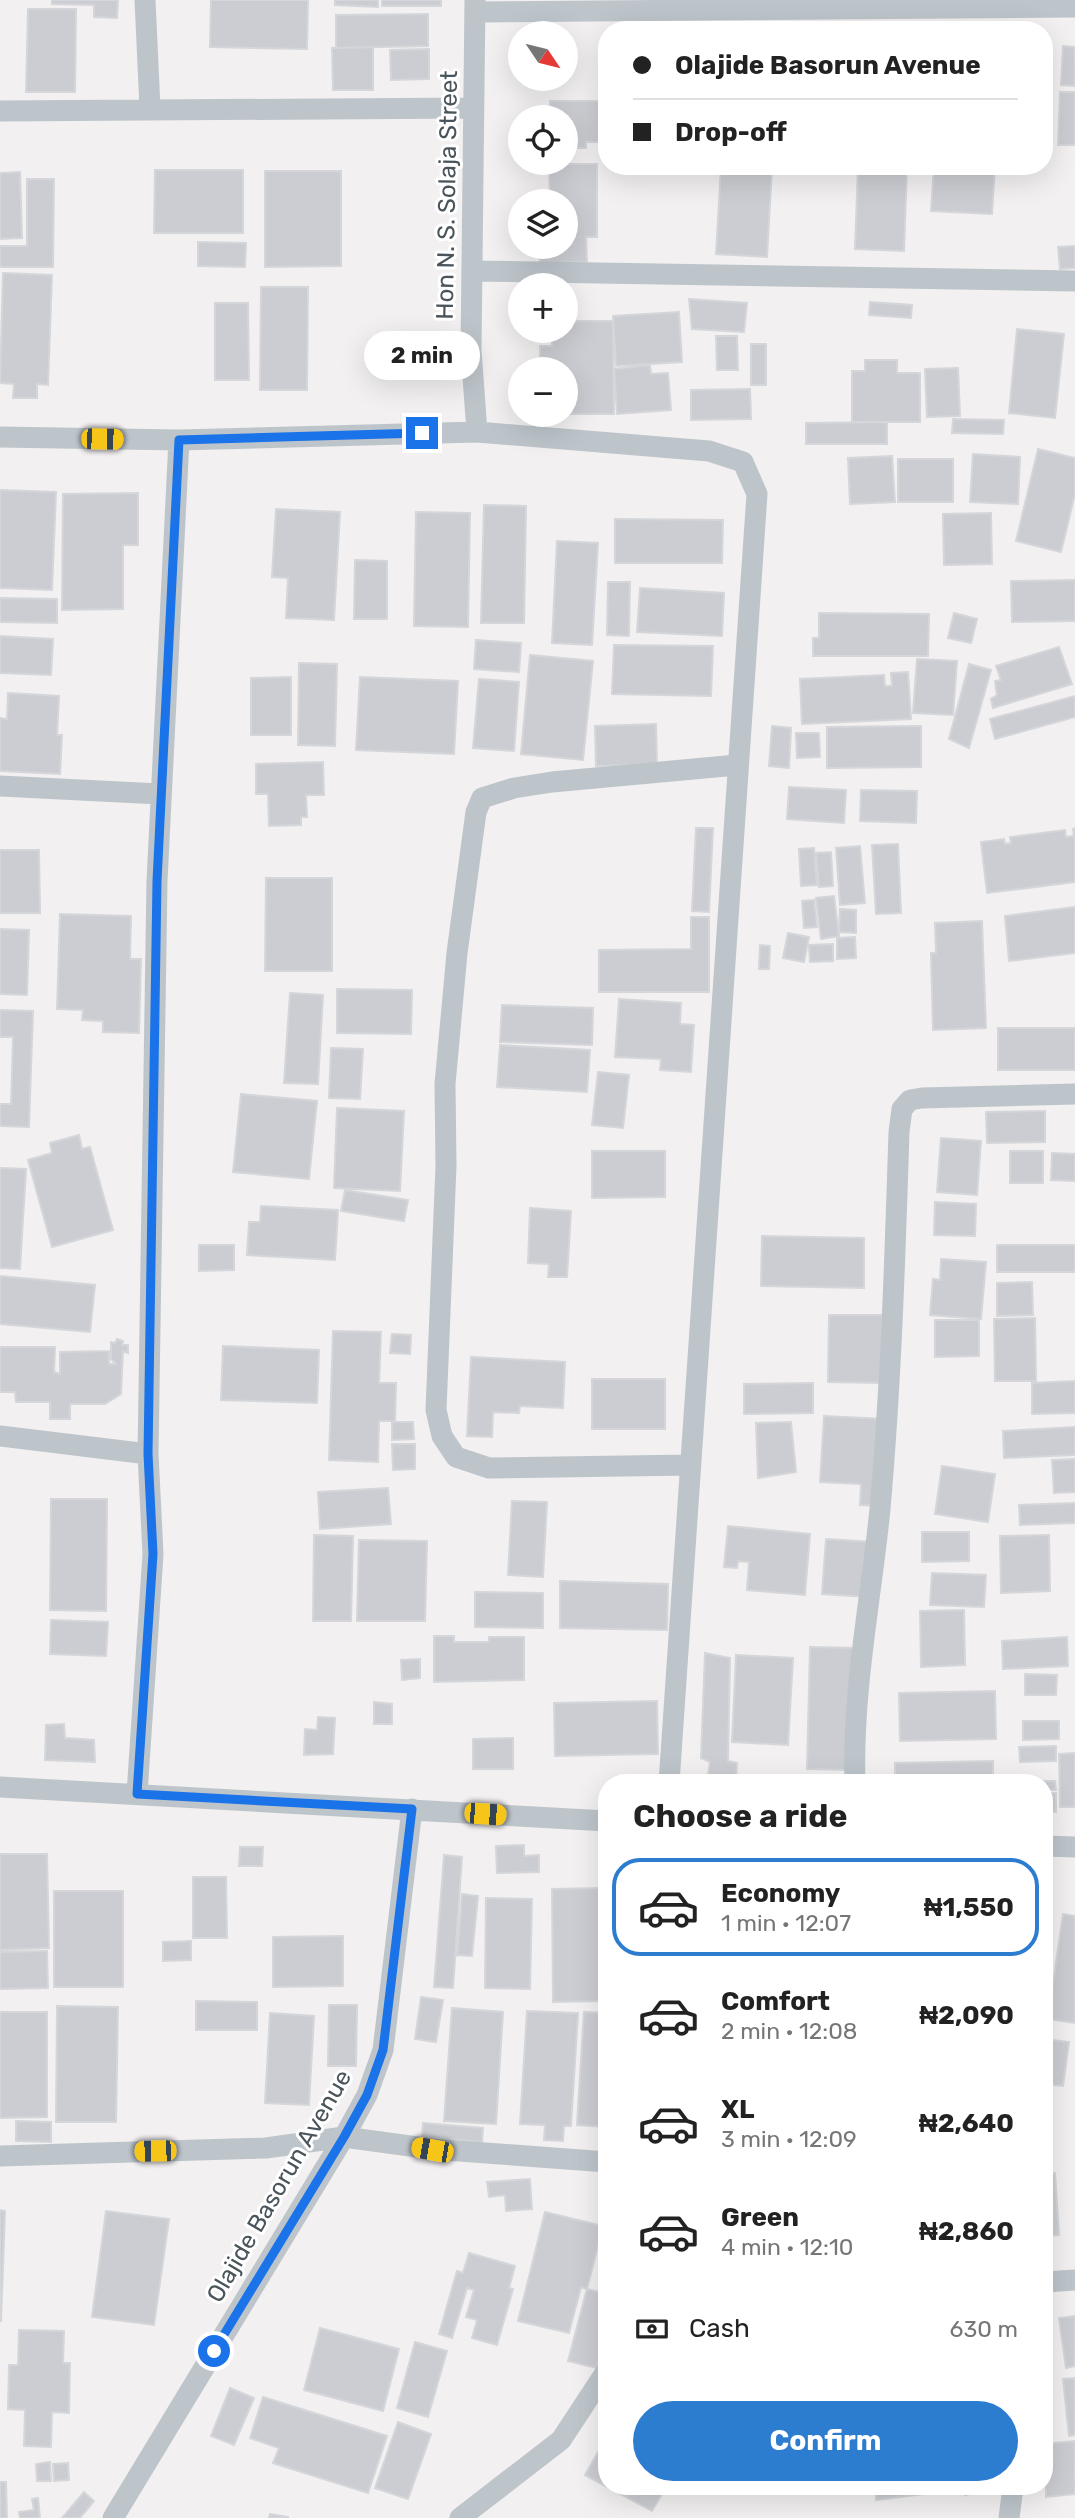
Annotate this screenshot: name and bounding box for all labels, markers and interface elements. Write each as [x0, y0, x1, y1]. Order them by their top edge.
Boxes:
north arrow [508, 21, 578, 91]
map controls [508, 21, 578, 427]
text: Olajide Basorun Avenue [675, 50, 981, 81]
street label: Hon N. S. Solaja Street [431, 70, 463, 320]
button: locate [508, 105, 578, 175]
text: Drop-off [675, 117, 787, 148]
button: layers [508, 189, 578, 259]
button: + [508, 273, 578, 343]
callout: 2 min [364, 332, 480, 380]
text: 2 min [391, 341, 453, 369]
button: − [508, 357, 578, 427]
route end [406, 417, 438, 449]
car [81, 428, 124, 450]
text: Choose a ride [633, 1797, 847, 1835]
car [464, 1802, 507, 1826]
icon: car [637, 1876, 700, 1939]
text: Economy [721, 1878, 840, 1909]
text: ₦1,550 [924, 1892, 1014, 1923]
text: 1 min · 12:07 [721, 1909, 851, 1937]
icon: car [637, 1984, 700, 2047]
text: Comfort [721, 1986, 830, 2017]
text: ₦2,090 [919, 2000, 1014, 2031]
text: 2 min · 12:08 [721, 2017, 857, 2045]
street label: Olajide Basorun Avenue [201, 2065, 357, 2307]
icon: car [637, 2092, 700, 2155]
text: XL [721, 2094, 754, 2125]
text: ₦2,640 [919, 2108, 1014, 2139]
text: 3 min · 12:09 [721, 2125, 857, 2153]
car [410, 2136, 455, 2164]
car [134, 2140, 177, 2162]
icon: car [637, 2200, 700, 2263]
text: Green [721, 2202, 799, 2233]
text: ₦2,860 [919, 2216, 1014, 2247]
text: 4 min · 12:10 [721, 2233, 853, 2261]
icon: cash [633, 2310, 671, 2348]
text: Cash [689, 2313, 750, 2344]
text: 630 m [950, 2315, 1018, 2343]
route start [198, 2335, 230, 2367]
button: Confirm [633, 2401, 1018, 2481]

